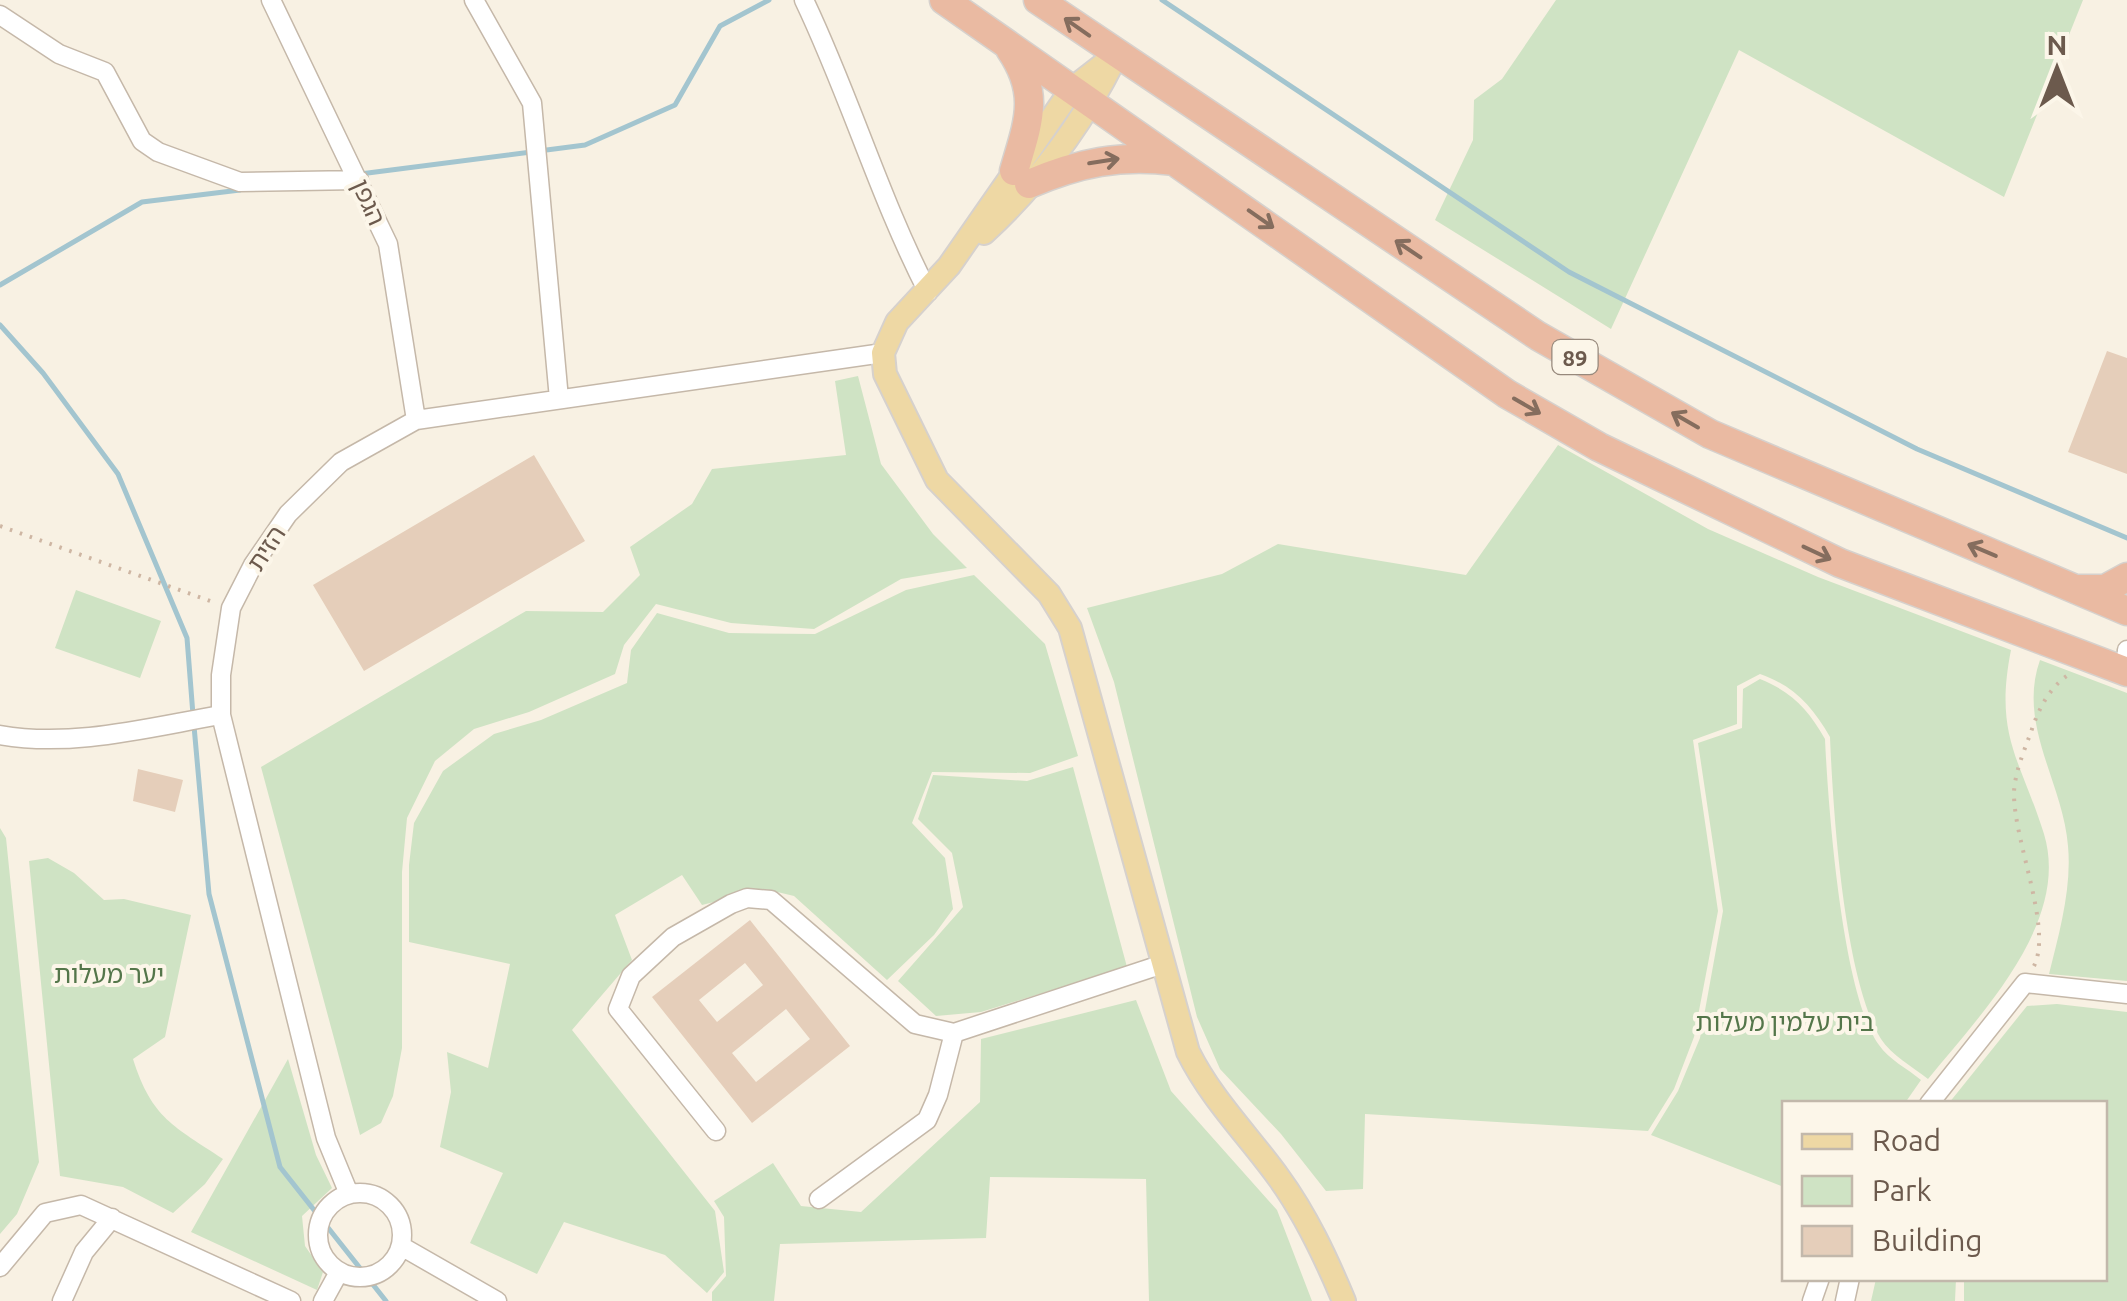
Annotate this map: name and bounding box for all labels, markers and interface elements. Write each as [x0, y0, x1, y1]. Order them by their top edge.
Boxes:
one-way arrow [1064, 17, 1092, 38]
north arrow [2007, 20, 2107, 120]
text: N [2047, 29, 2067, 60]
one-way arrow [1087, 151, 1120, 169]
street label: הגפן [347, 175, 391, 229]
one-way arrow [1247, 208, 1275, 229]
one-way arrow [1395, 239, 1423, 260]
road number: 89 [1552, 340, 1598, 374]
one-way arrow [1512, 396, 1542, 416]
one-way arrow [1671, 410, 1699, 430]
street label: הזית [241, 520, 291, 576]
one-way arrow [1967, 540, 1998, 558]
one-way arrow [1801, 544, 1831, 563]
park label: יער מעלות [54, 960, 164, 988]
park label: בית עלמין מעלות [1696, 1008, 1874, 1036]
legend [1782, 1101, 2107, 1281]
text: Road [1872, 1123, 1941, 1157]
text: Park [1872, 1173, 1932, 1207]
text: Building [1872, 1223, 1983, 1257]

